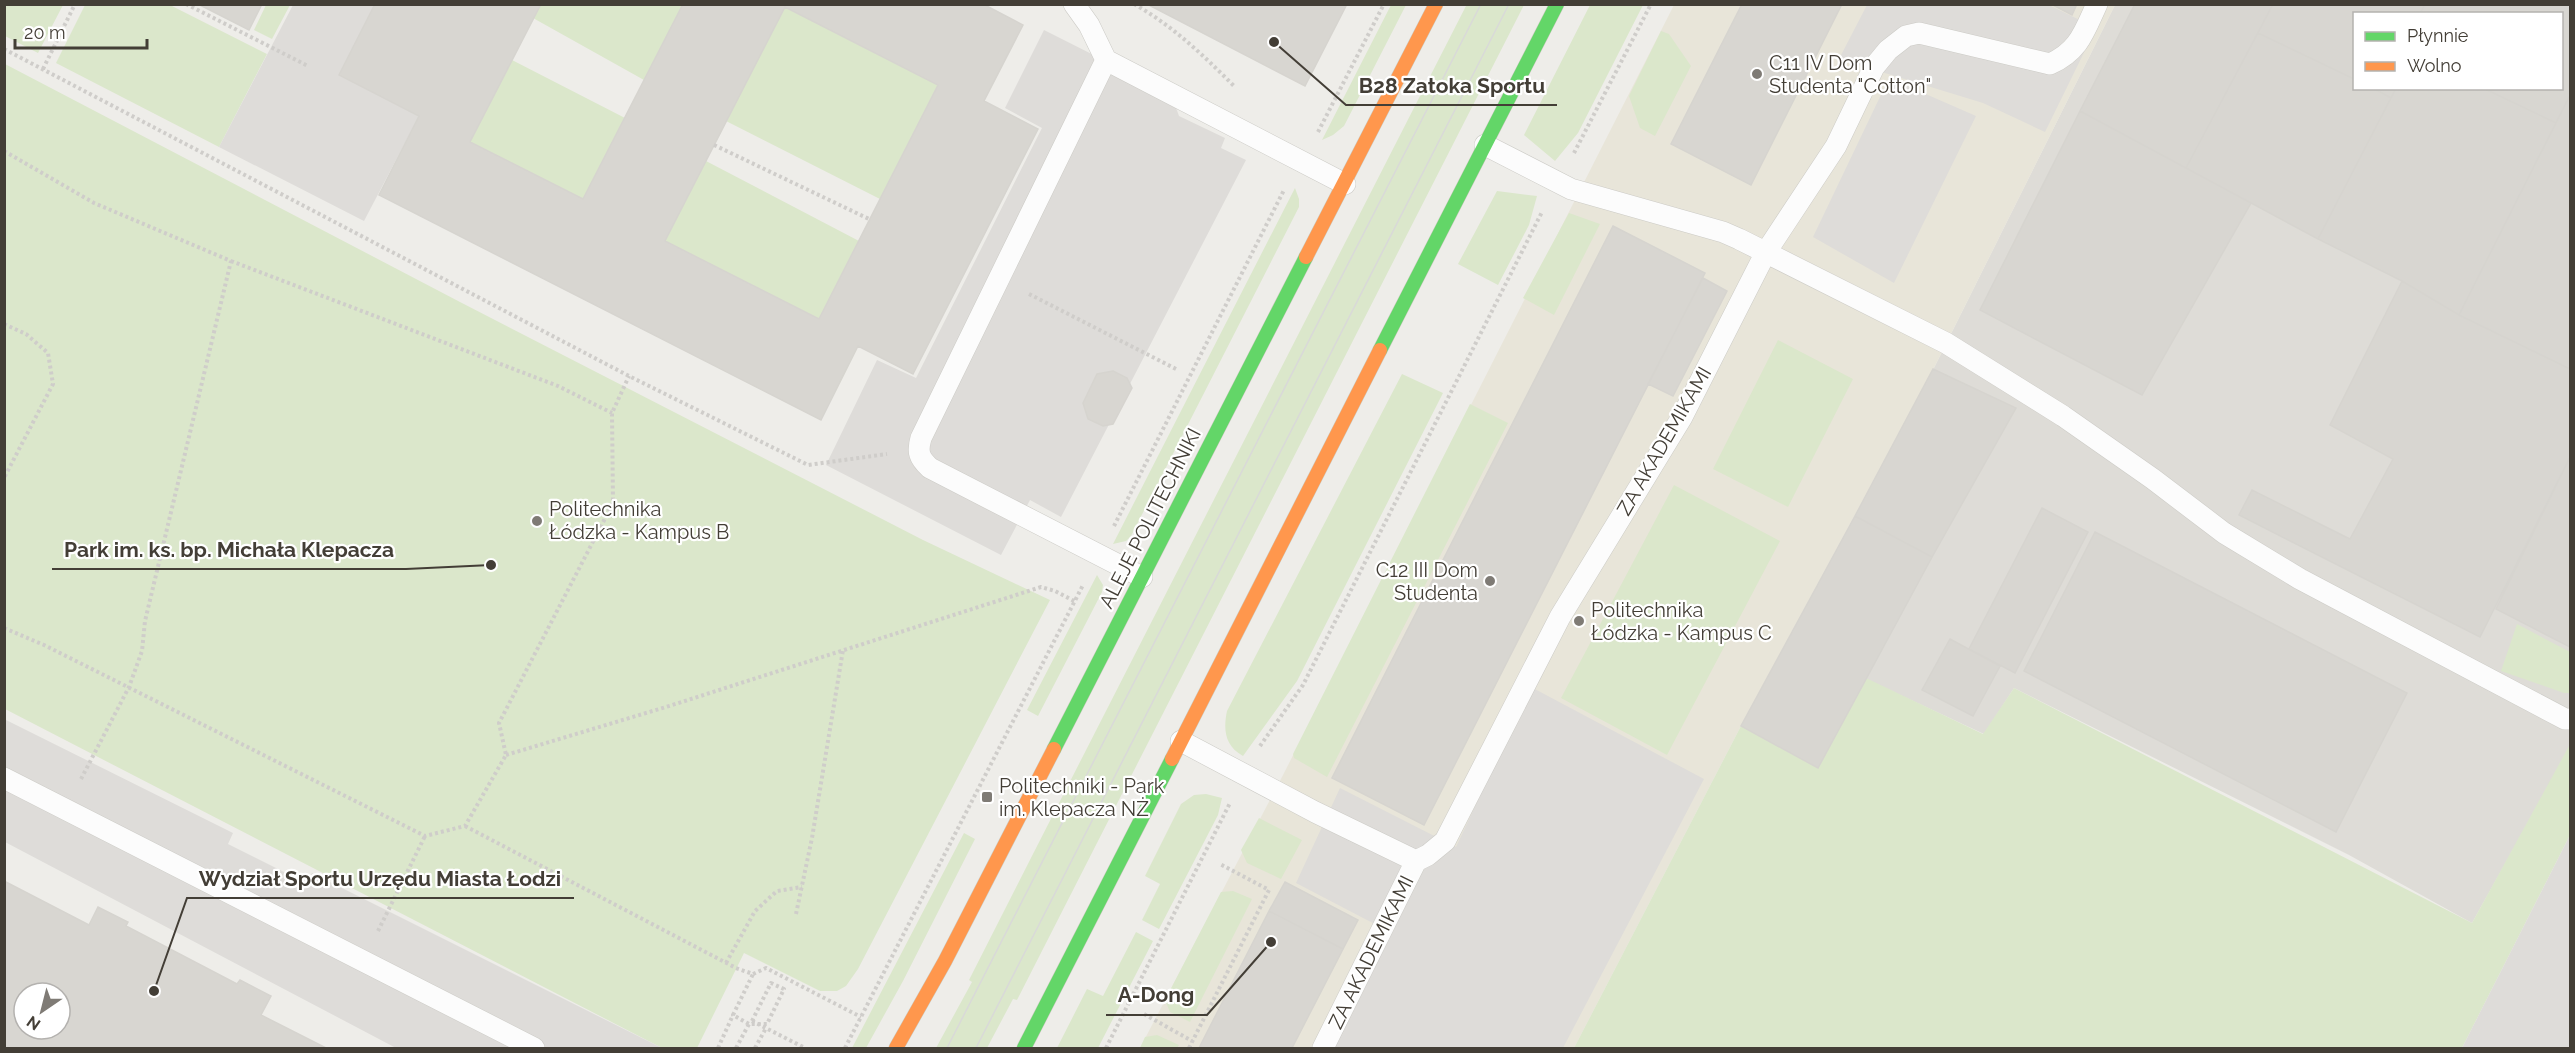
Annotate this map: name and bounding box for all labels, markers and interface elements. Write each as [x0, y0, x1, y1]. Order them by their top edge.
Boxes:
scale bar [15, 12, 147, 50]
legend [2353, 12, 2563, 90]
text: 20 m [24, 22, 66, 43]
text: Płynnie [2407, 25, 2469, 46]
place label: C11 IV Dom Studenta "Cotton" [1769, 51, 1931, 98]
text: Wolno [2407, 55, 2462, 76]
callout: B28 Zatoka Sportu [1346, 66, 1557, 105]
marker: C11 IV Dom Studenta "Cotton" [1750, 67, 1764, 81]
text: B28 Zatoka Sportu [1359, 73, 1545, 98]
street label: ZA AKADEMIKAMI [1612, 362, 1716, 520]
street label: ALEJE POLITECHNIKI [1094, 424, 1206, 612]
place label: Politechnika Łódzka - Kampus B [549, 497, 729, 544]
marker: Politechnika Łódzka - Kampus B [530, 514, 544, 528]
callout: Park im. ks. bp. Michała Klepacza [52, 530, 406, 569]
text: Park im. ks. bp. Michała Klepacza [64, 537, 394, 562]
place label: C12 III Dom Studenta [1376, 558, 1478, 605]
marker: C12 III Dom Studenta [1483, 574, 1497, 588]
place label: Politechnika Łódzka - Kampus C [1591, 598, 1772, 645]
marker: Politechnika Łódzka - Kampus C [1572, 614, 1586, 628]
place label: Politechniki - Park im. Klepacza NŻ [999, 774, 1165, 821]
marker: Politechniki - Park im. Klepacza NŻ [980, 790, 994, 804]
callout: Wydział Sportu Urzędu Miasta Łodzi [187, 859, 574, 898]
text: Wydział Sportu Urzędu Miasta Łodzi [199, 866, 561, 891]
street label: ZA AKADEMIKAMI [1323, 871, 1419, 1033]
callout: A-Dong [1106, 976, 1207, 1015]
north arrow [12, 981, 72, 1041]
text: A-Dong [1118, 982, 1194, 1007]
text: N [23, 1012, 44, 1034]

